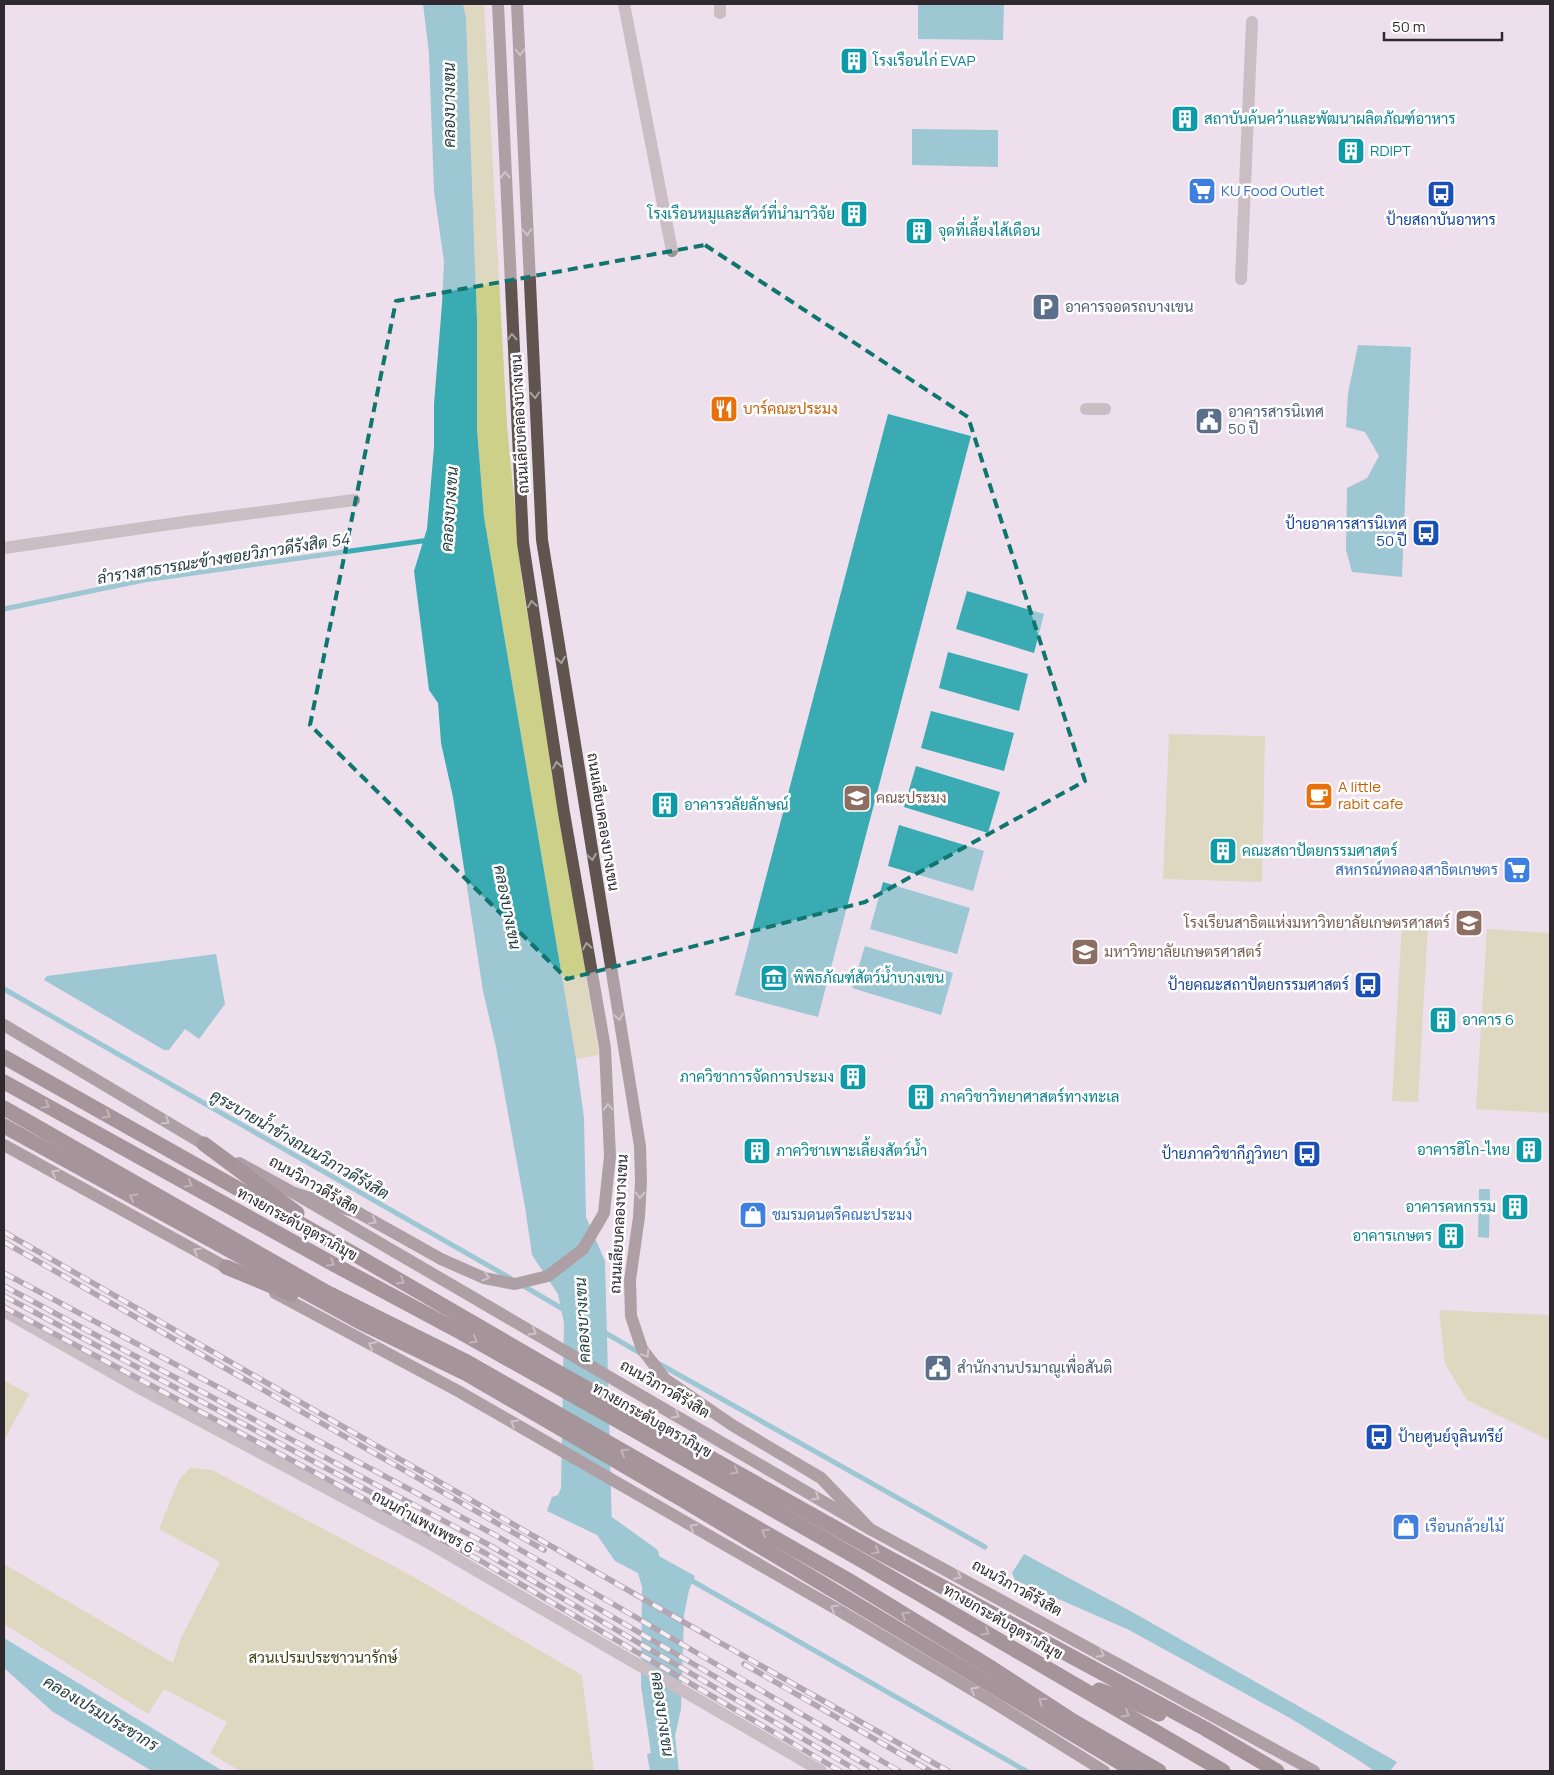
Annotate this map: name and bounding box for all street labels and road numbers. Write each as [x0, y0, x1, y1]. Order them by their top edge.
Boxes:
street label: ถนนเลียบคลองบางเขน [505, 354, 534, 494]
street label: ถนนเลียบคลองบางเขน [582, 751, 625, 893]
street label: ถนนวิภาวดีรังสิต [266, 1152, 362, 1218]
street label: ถนนเลียบคลองบางเขน [604, 1154, 633, 1294]
street label: ทางยกระดับอุตราภิมุข [233, 1182, 361, 1266]
street label: ถนนวิภาวดีรังสิต [616, 1354, 714, 1423]
street label: ทางยกระดับอุตราภิมุข [588, 1377, 716, 1463]
street label: ถนนกำแพงเพชร 6 [368, 1485, 478, 1558]
street label: ถนนวิภาวดีรังสิต [968, 1554, 1066, 1621]
street label: ทางยกระดับอุตราภิมุข [939, 1579, 1067, 1665]

